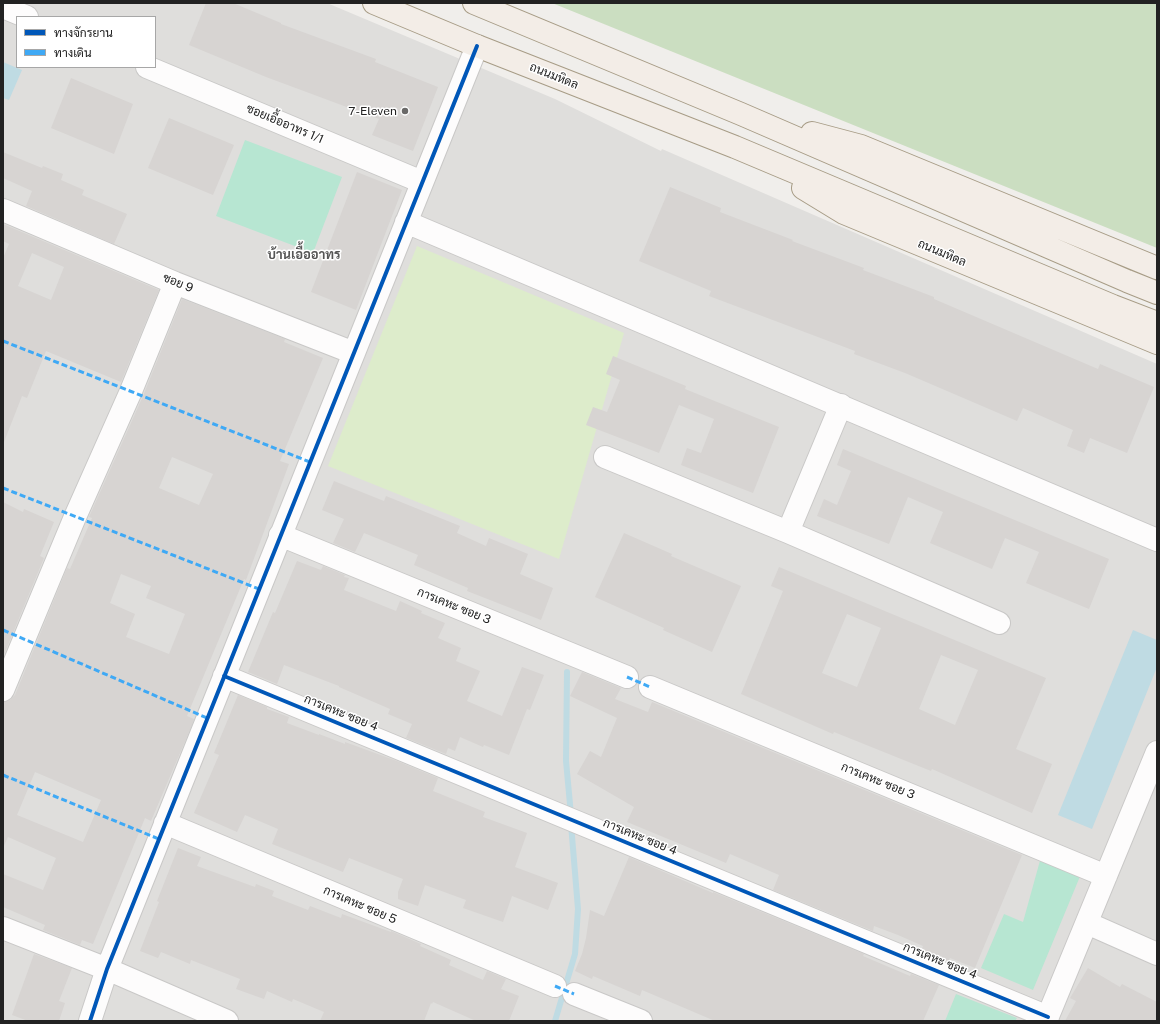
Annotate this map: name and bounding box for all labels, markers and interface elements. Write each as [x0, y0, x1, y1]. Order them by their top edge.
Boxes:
legend [16, 16, 156, 68]
text: ทางจักรยาน [54, 26, 113, 40]
text: ทางเดิน [54, 46, 92, 60]
street label: ถนนมหิดล [528, 60, 580, 92]
street label: ซอยเอื้ออาทร 1/1 [244, 101, 326, 147]
place label: 7-Eleven [348, 104, 397, 118]
marker: 7-Eleven [400, 106, 410, 116]
street label: ถนนมหิดล [916, 236, 968, 270]
district label: บ้านเอื้ออาทร [267, 247, 341, 263]
street label: ซอย 9 [161, 270, 195, 296]
street label: การเคหะ ซอย 3 [415, 585, 493, 627]
street label: การเคหะ ซอย 4 [302, 692, 380, 734]
street label: การเคหะ ซอย 3 [839, 760, 917, 802]
street label: การเคหะ ซอย 4 [601, 816, 679, 858]
street label: การเคหะ ซอย 5 [321, 883, 399, 927]
street label: การเคหะ ซอย 4 [901, 940, 979, 982]

